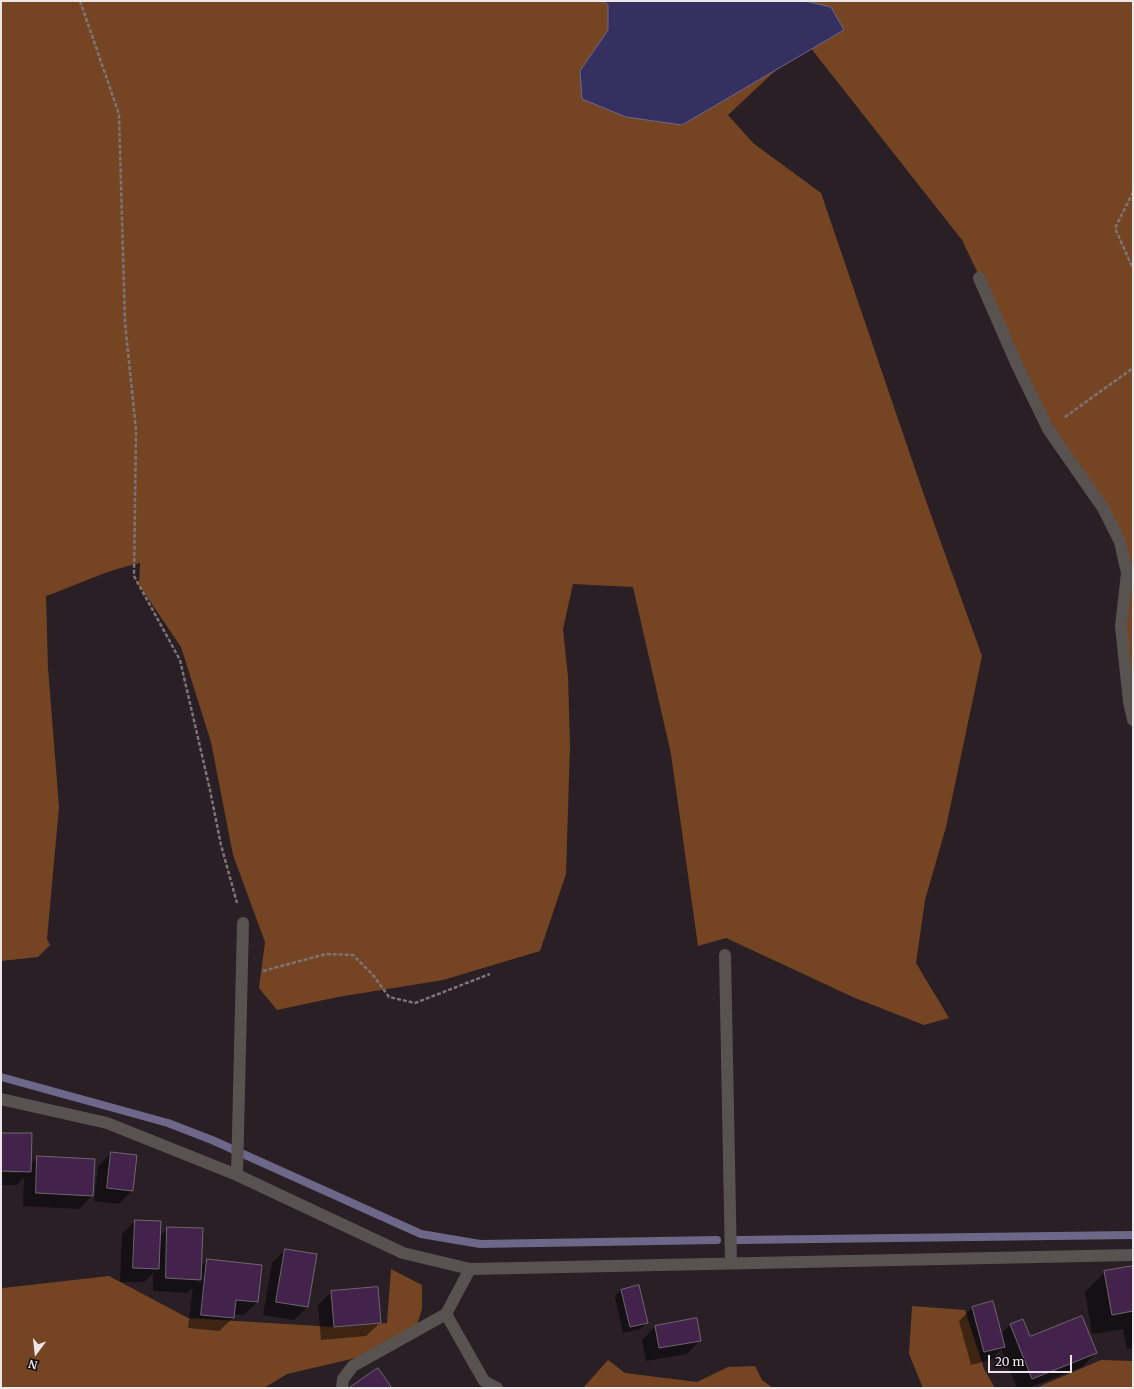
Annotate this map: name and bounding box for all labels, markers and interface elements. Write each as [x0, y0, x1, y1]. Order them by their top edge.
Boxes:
north arrow [16, 1333, 56, 1373]
scale bar [990, 1347, 1074, 1373]
text: 20 m [995, 1354, 1024, 1369]
text: N [27, 1357, 39, 1372]

